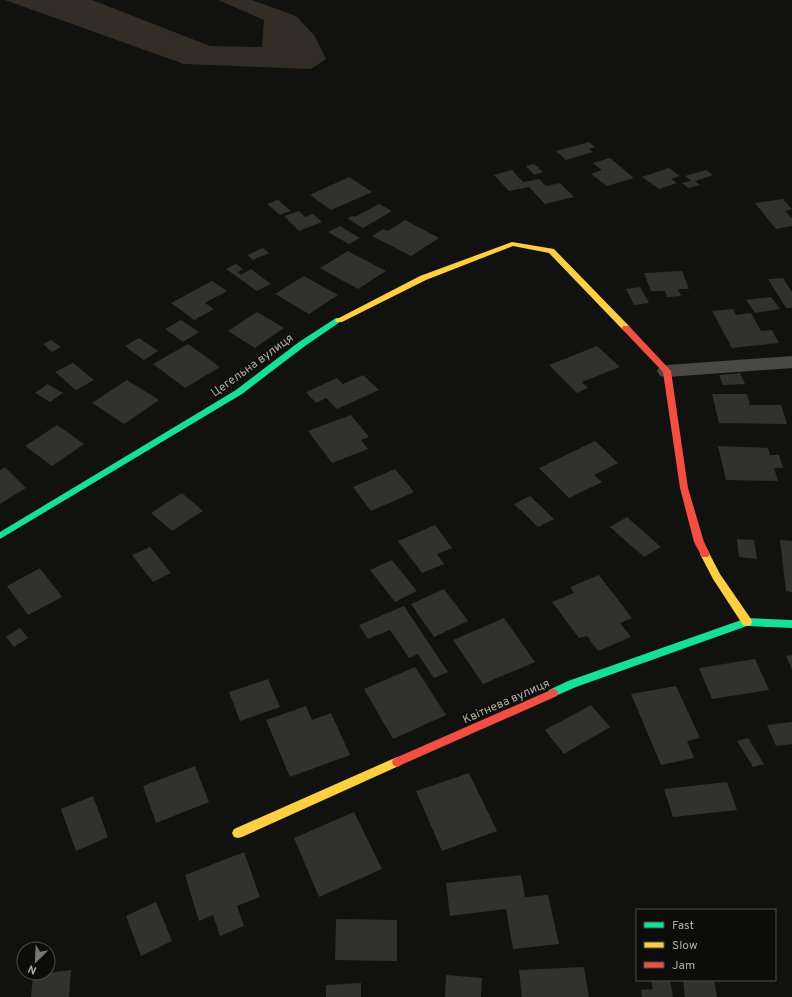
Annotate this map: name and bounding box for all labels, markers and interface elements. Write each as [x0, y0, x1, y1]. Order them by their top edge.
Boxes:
street label: Цегельна вулиця [208, 330, 297, 401]
street label: Квітнева вулиця [460, 675, 553, 728]
legend [636, 909, 776, 981]
text: Fast [672, 918, 694, 934]
text: Slow [672, 938, 698, 954]
north arrow [16, 941, 56, 981]
text: Jam [672, 958, 695, 974]
text: N [26, 961, 39, 977]

